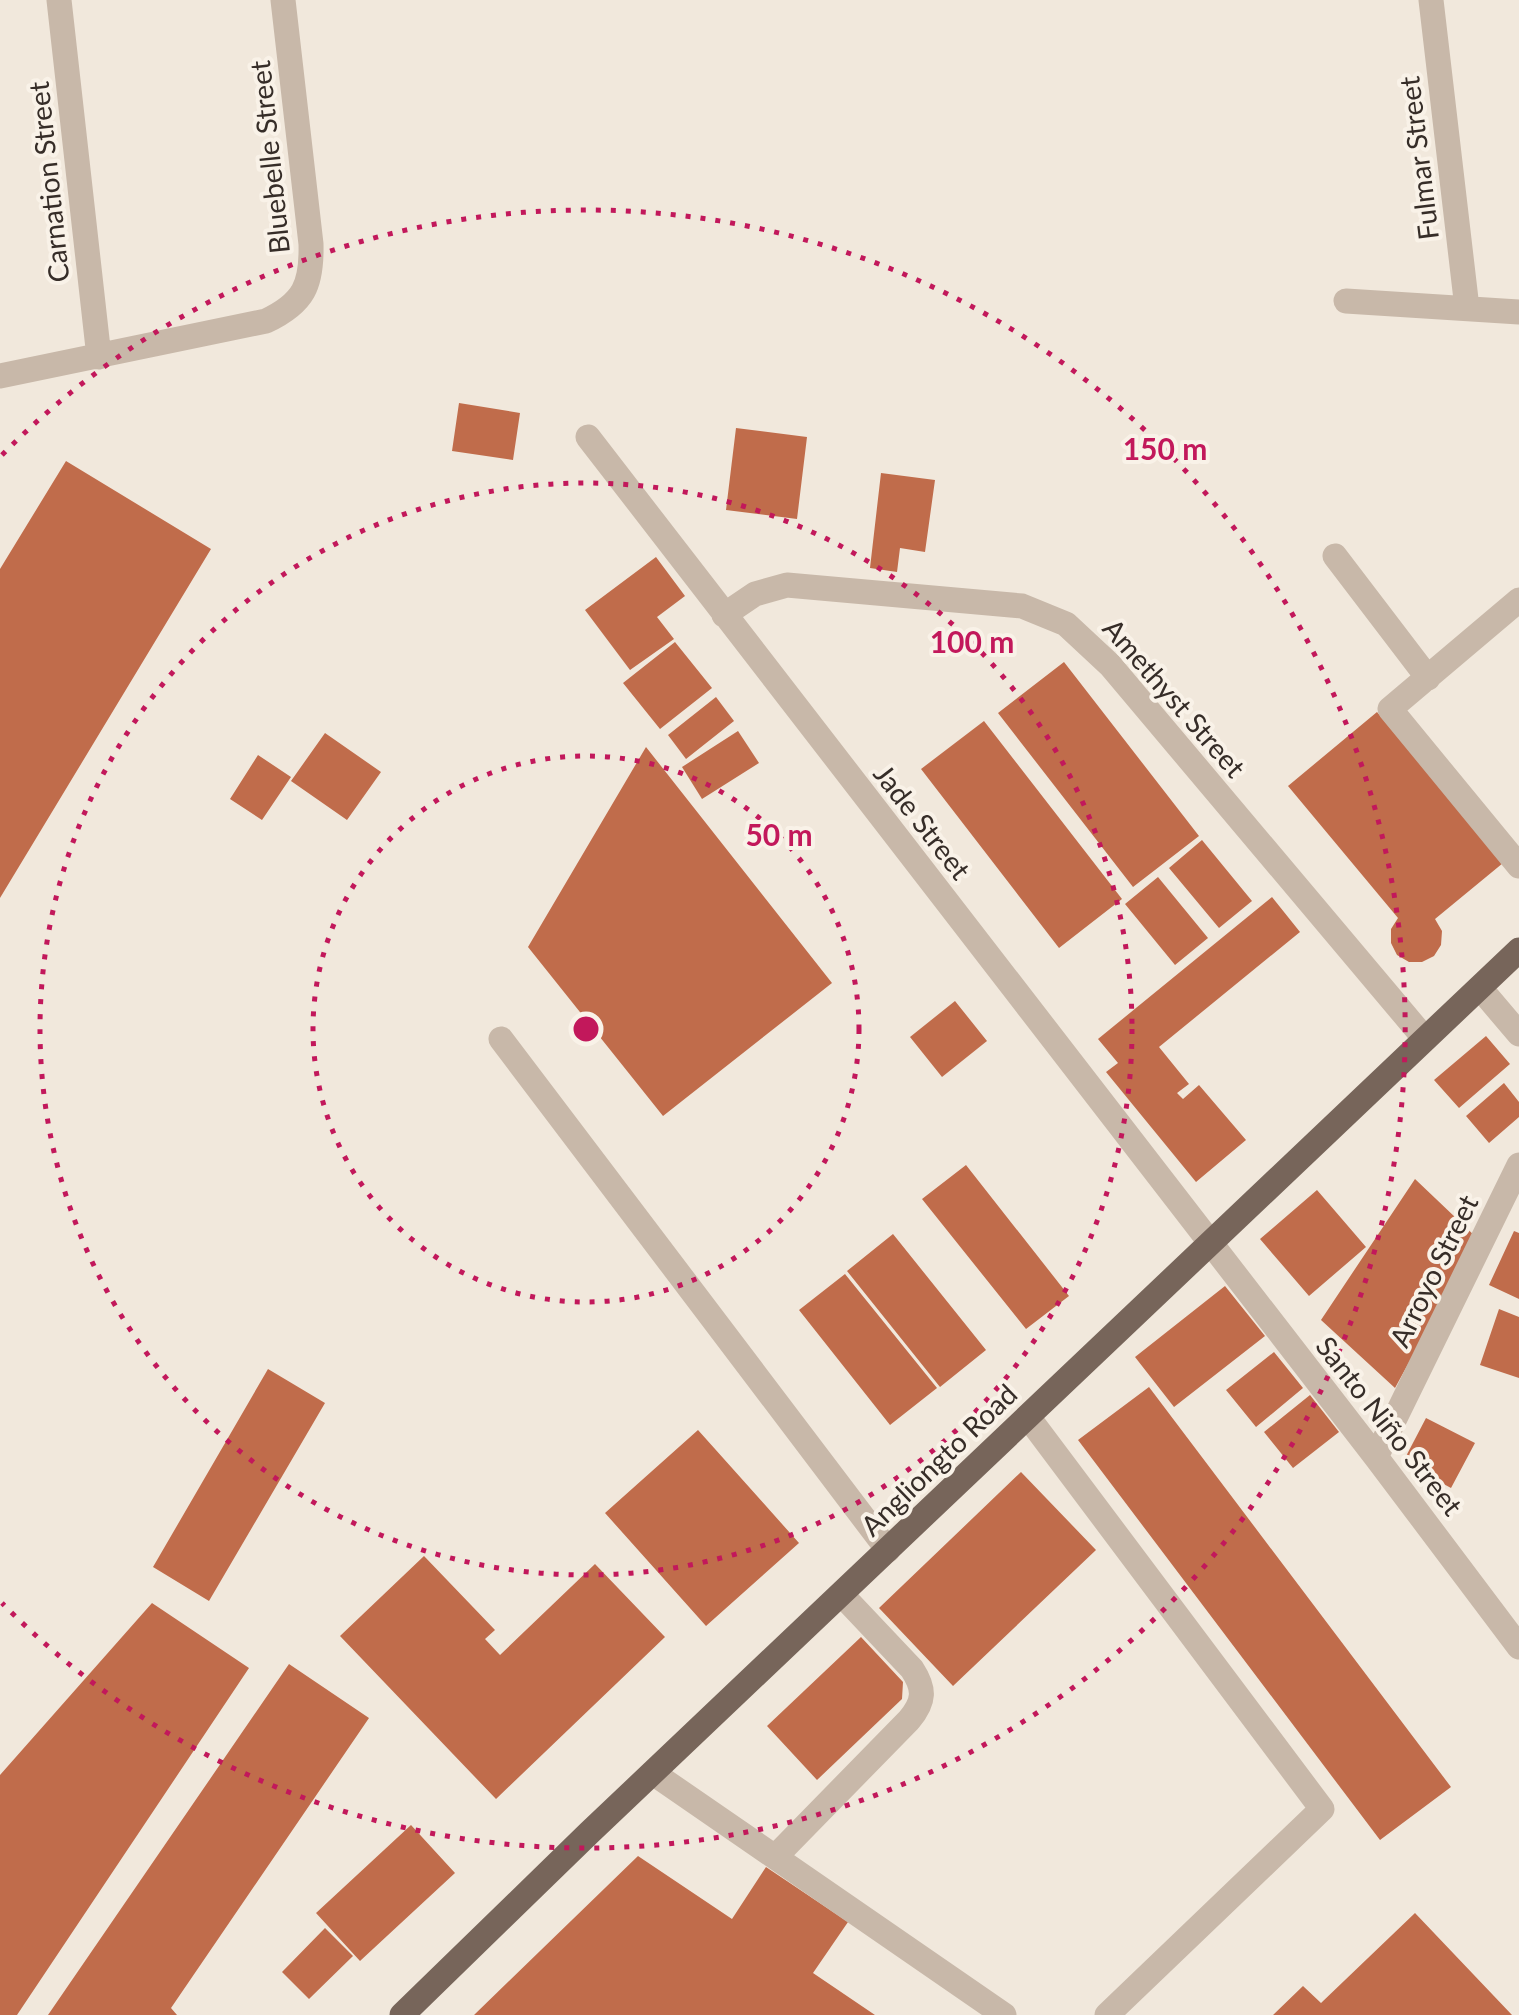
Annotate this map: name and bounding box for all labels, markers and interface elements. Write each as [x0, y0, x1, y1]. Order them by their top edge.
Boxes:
street label: Bluebelle Street [242, 59, 296, 255]
street label: Fulmar Street [1391, 74, 1445, 242]
street label: Carnation Street [21, 80, 75, 284]
text: 150 m [1123, 430, 1207, 466]
street label: Amethyst Street [1097, 611, 1253, 784]
text: 100 m [930, 623, 1014, 659]
street label: Jade Street [867, 757, 978, 886]
text: 50 m [745, 816, 813, 852]
centre of rings [568, 1011, 604, 1047]
street label: Arroyo Street [1382, 1189, 1485, 1352]
street label: Santo Niño Street [1309, 1329, 1470, 1522]
street label: Angliongto Road [853, 1376, 1023, 1542]

